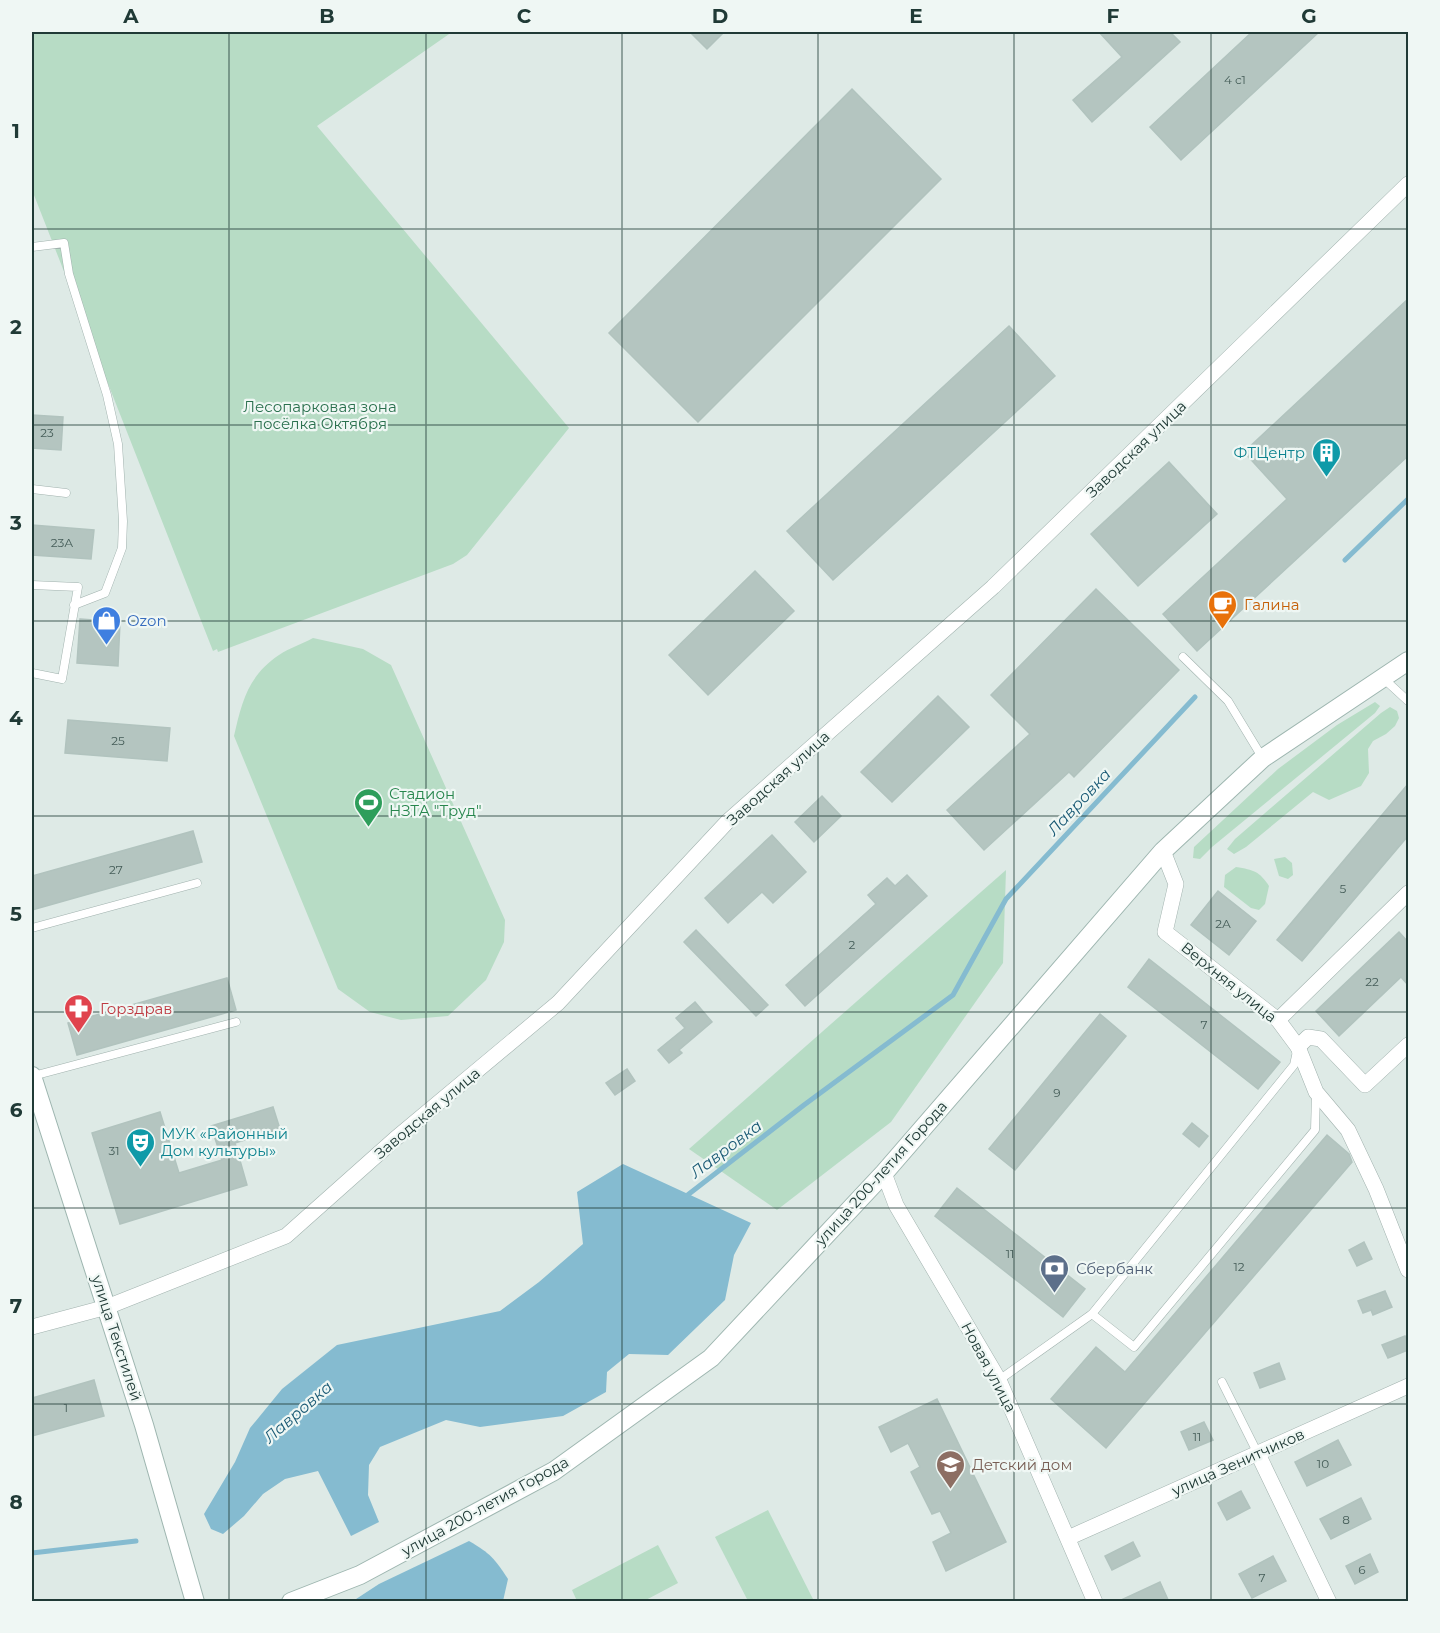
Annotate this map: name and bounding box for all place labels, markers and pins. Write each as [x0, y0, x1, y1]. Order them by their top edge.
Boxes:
building icon: ФТЦентр [1310, 436, 1342, 478]
place label: ФТЦентр [1234, 443, 1305, 462]
cafe icon: Галина [1207, 588, 1239, 630]
place label: Галина [1244, 595, 1300, 614]
shop icon: Ozon [90, 604, 122, 646]
place label: Ozon [127, 611, 167, 630]
place label: Стадион НЗТА "Труд" [389, 784, 482, 820]
sports icon: Стадион НЗТА "Труд" [352, 786, 384, 828]
pharmacy icon: Горздрав [63, 992, 95, 1034]
place label: Горздрав [100, 999, 173, 1018]
place label: МУК «Районный Дом культуры» [161, 1124, 288, 1160]
theatre icon: МУК «Районный Дом культуры» [124, 1126, 156, 1168]
bank icon: Сбербанк [1039, 1252, 1071, 1294]
place label: Сбербанк [1076, 1259, 1153, 1278]
school or university icon: Детский дом [935, 1448, 967, 1490]
place label: Детский дом [972, 1455, 1072, 1474]

